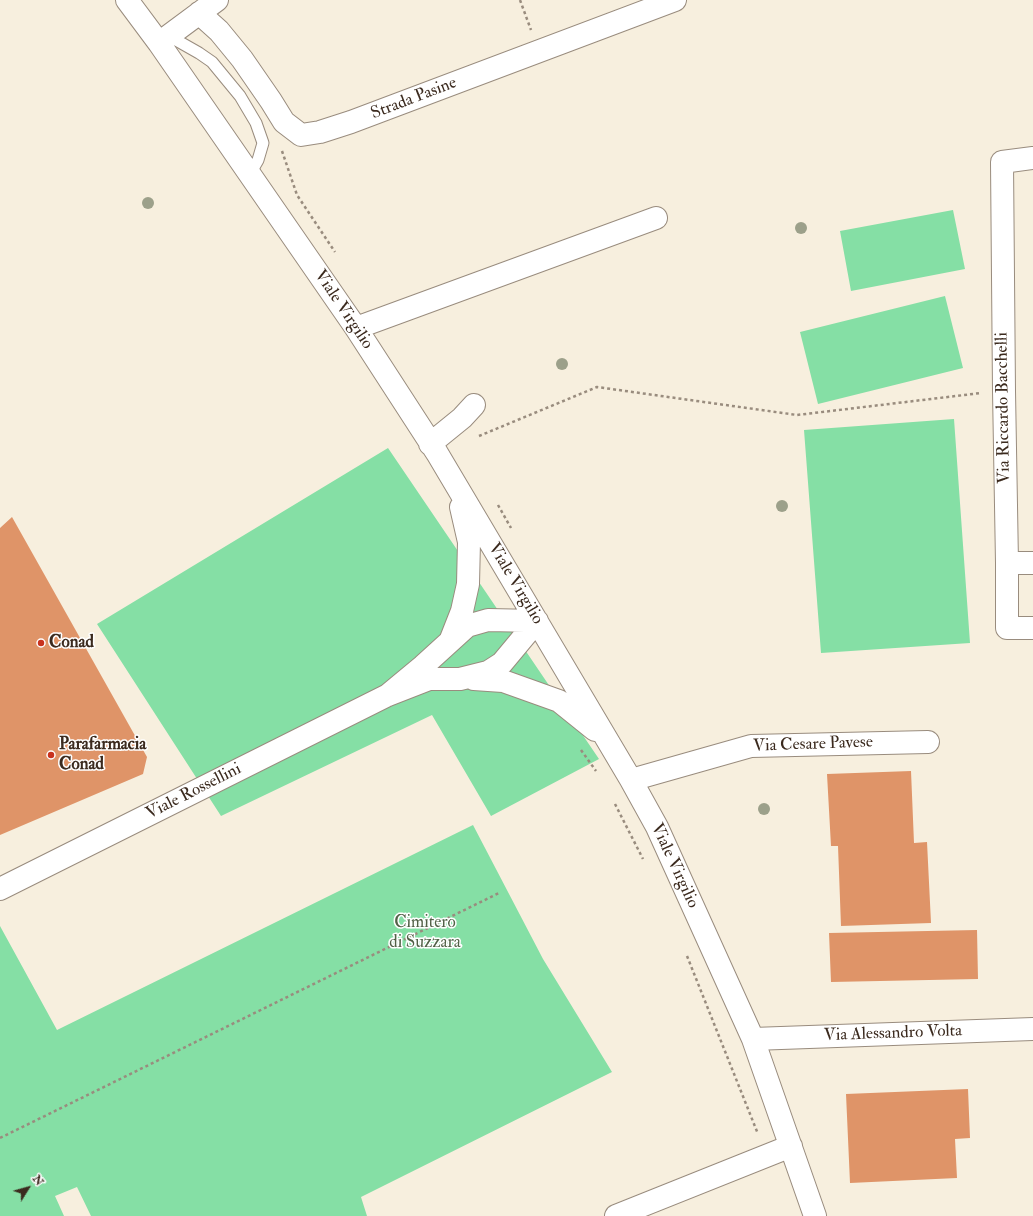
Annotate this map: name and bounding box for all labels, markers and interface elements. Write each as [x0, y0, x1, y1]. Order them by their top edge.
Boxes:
street label: Strada Pasine [368, 73, 460, 125]
street label: Viale Virgilio [309, 267, 377, 353]
street label: Via Riccardo Bacchelli [992, 332, 1016, 484]
street label: Viale Virgilio [483, 540, 547, 628]
place label: Conad [49, 633, 94, 653]
marker: Conad [36, 638, 46, 648]
street label: Via Cesare Pavese [753, 733, 873, 757]
place label: Parafarmacia Conad [59, 735, 146, 775]
marker: Parafarmacia Conad [46, 750, 56, 760]
street label: Viale Rossellini [143, 759, 245, 825]
street label: Viale Virgilio [646, 820, 702, 912]
park label: Cimitero di Suzzara [389, 913, 461, 953]
street label: Via Alessandro Volta [823, 1021, 963, 1047]
north arrow [8, 1168, 48, 1208]
text: N [30, 1173, 46, 1188]

